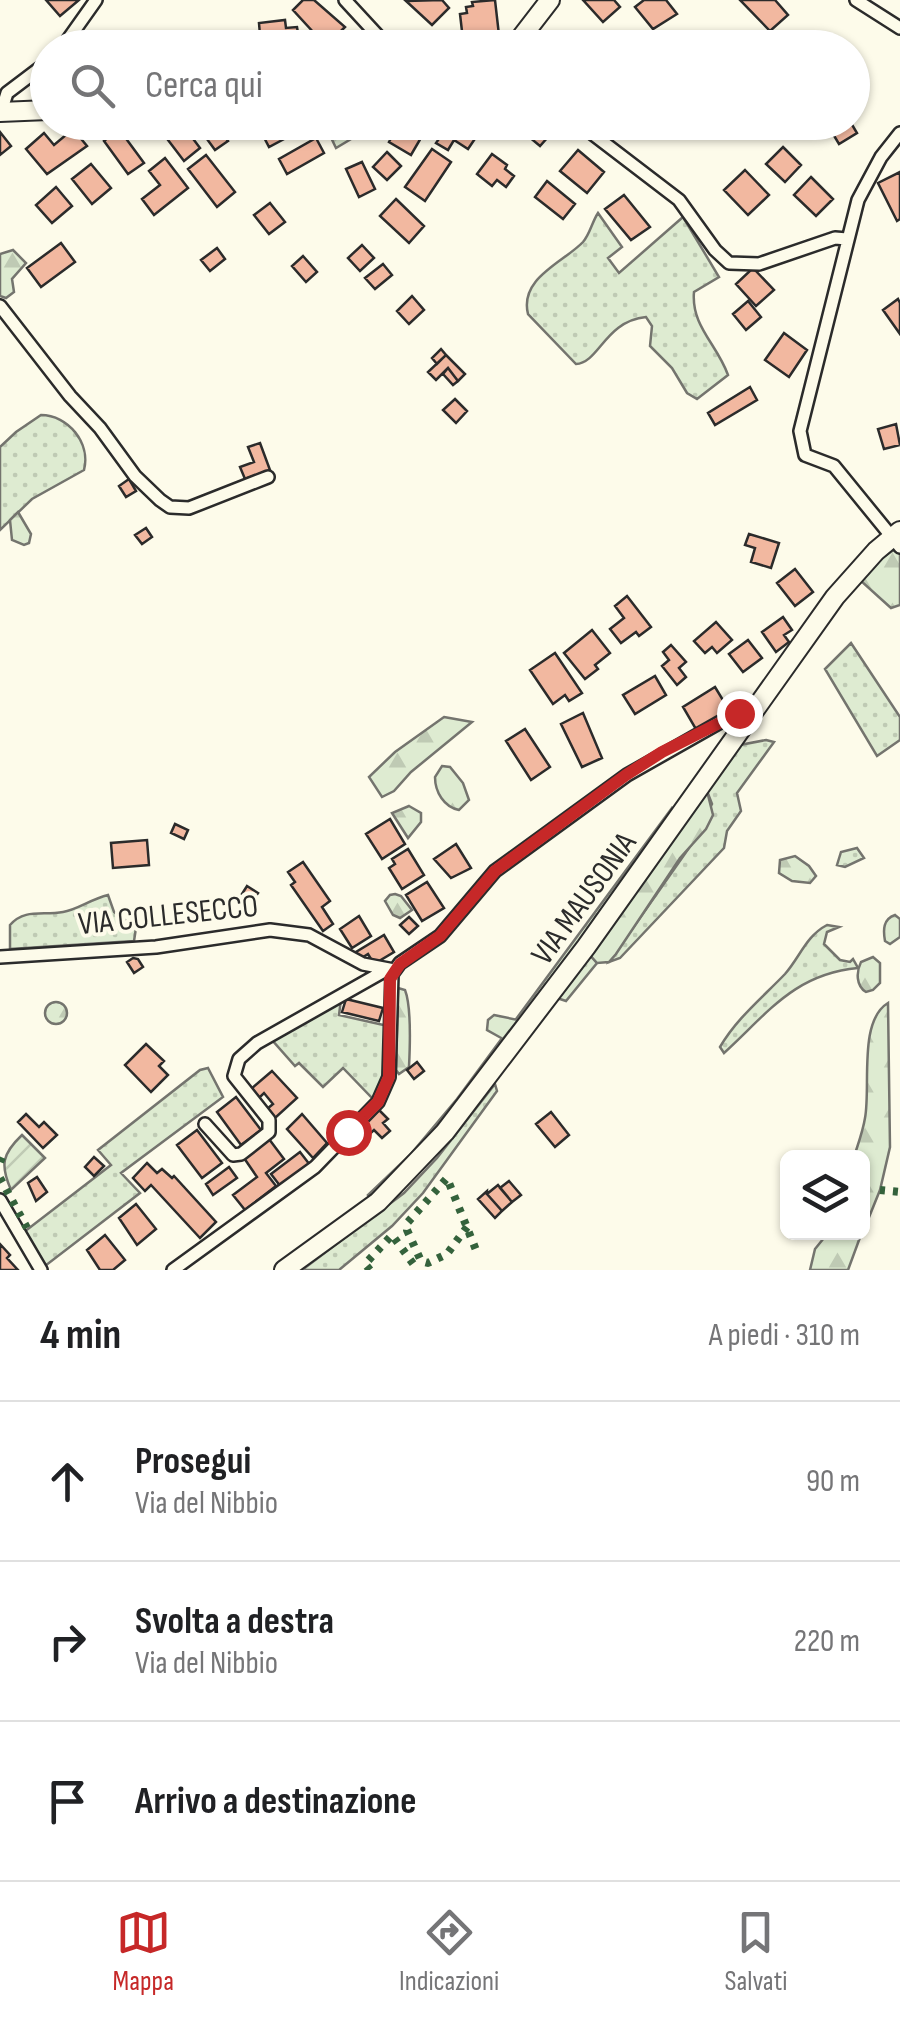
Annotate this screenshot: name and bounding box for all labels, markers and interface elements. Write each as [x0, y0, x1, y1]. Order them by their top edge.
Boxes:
search box [30, 30, 870, 140]
icon: search [65, 58, 120, 113]
text: Cerca qui [145, 63, 263, 108]
route end [717, 691, 763, 737]
street label: VIA MAUSONIA [523, 825, 645, 973]
street label: VIA COLLESECCO [76, 887, 260, 944]
route start [326, 1110, 372, 1156]
map controls [780, 1150, 870, 1240]
button: layers [780, 1150, 870, 1240]
text: 4 min [40, 1310, 121, 1361]
text: A piedi · 310 m [709, 1316, 860, 1355]
text: Prosegui [135, 1439, 251, 1484]
icon: ahead [40, 1454, 95, 1509]
text: 90 m [806, 1462, 860, 1501]
text: Via del Nibbio [135, 1484, 278, 1523]
text: Svolta a destra [135, 1599, 334, 1644]
icon: right [40, 1614, 95, 1669]
text: 220 m [794, 1622, 860, 1661]
text: Via del Nibbio [135, 1644, 278, 1683]
icon: arrive [40, 1774, 95, 1829]
text: Arrivo a destinazione [135, 1779, 416, 1824]
tab: Mappa [113, 1905, 174, 1998]
tab: Indicazioni [399, 1905, 499, 1998]
tab: Salvati [724, 1905, 787, 1998]

